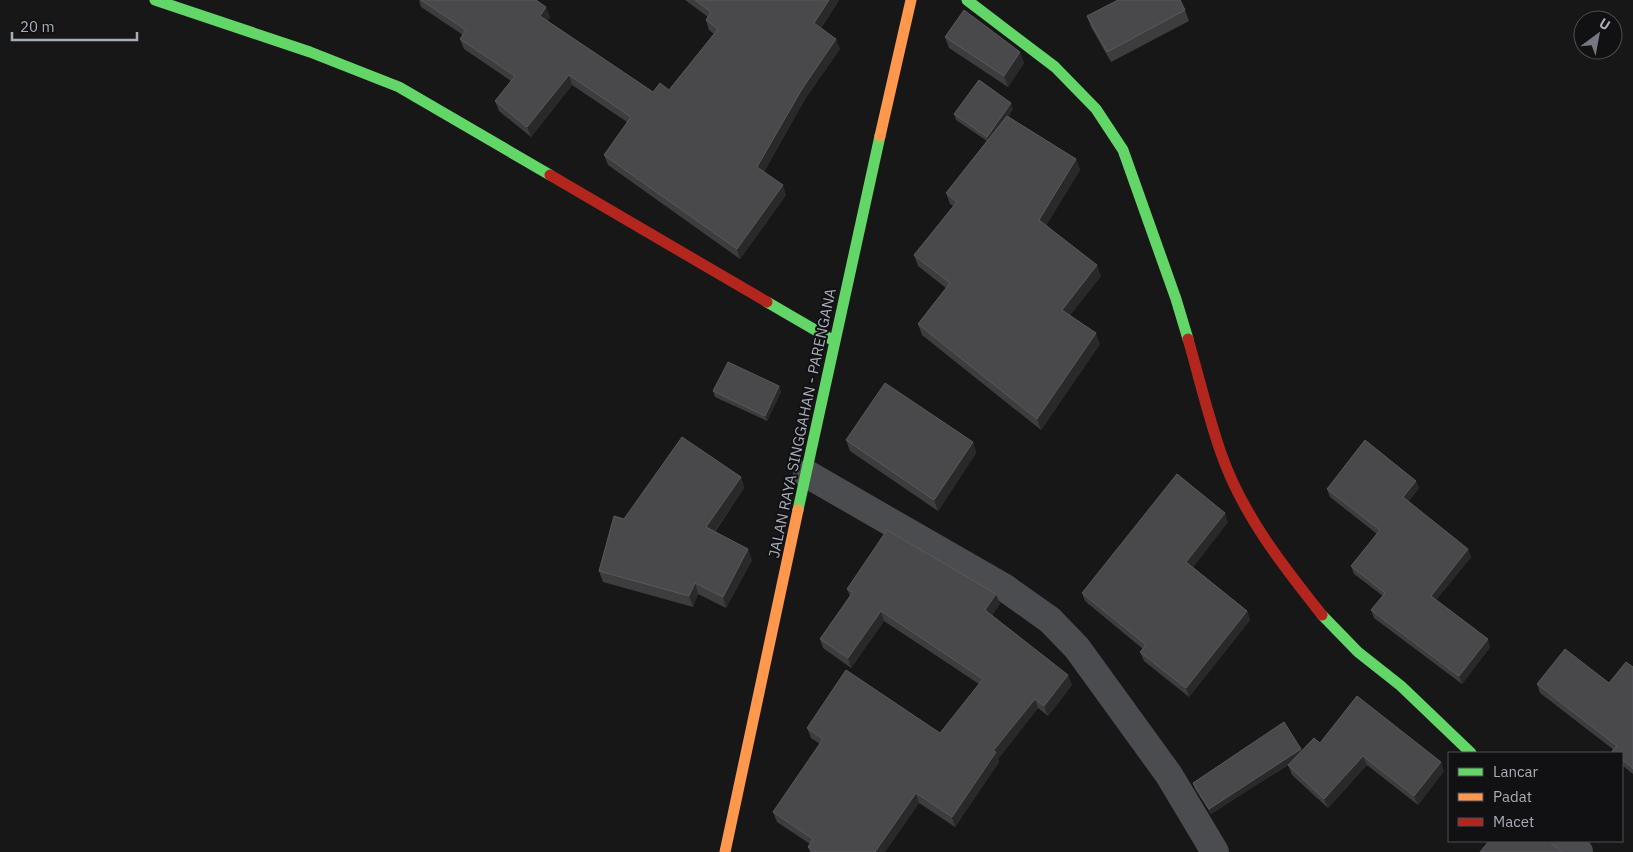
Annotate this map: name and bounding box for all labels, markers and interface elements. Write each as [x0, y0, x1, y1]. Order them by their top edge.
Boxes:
scale bar [12, 10, 138, 42]
north arrow [1573, 10, 1623, 60]
text: U [1596, 14, 1614, 34]
text: 20 m [20, 17, 55, 36]
street label: JALAN RAYA SINGGAHAN - PARENGANA [764, 286, 840, 560]
legend [1448, 752, 1623, 842]
text: Lancar [1493, 762, 1539, 781]
text: Padat [1493, 787, 1532, 806]
text: Macet [1493, 812, 1534, 831]

